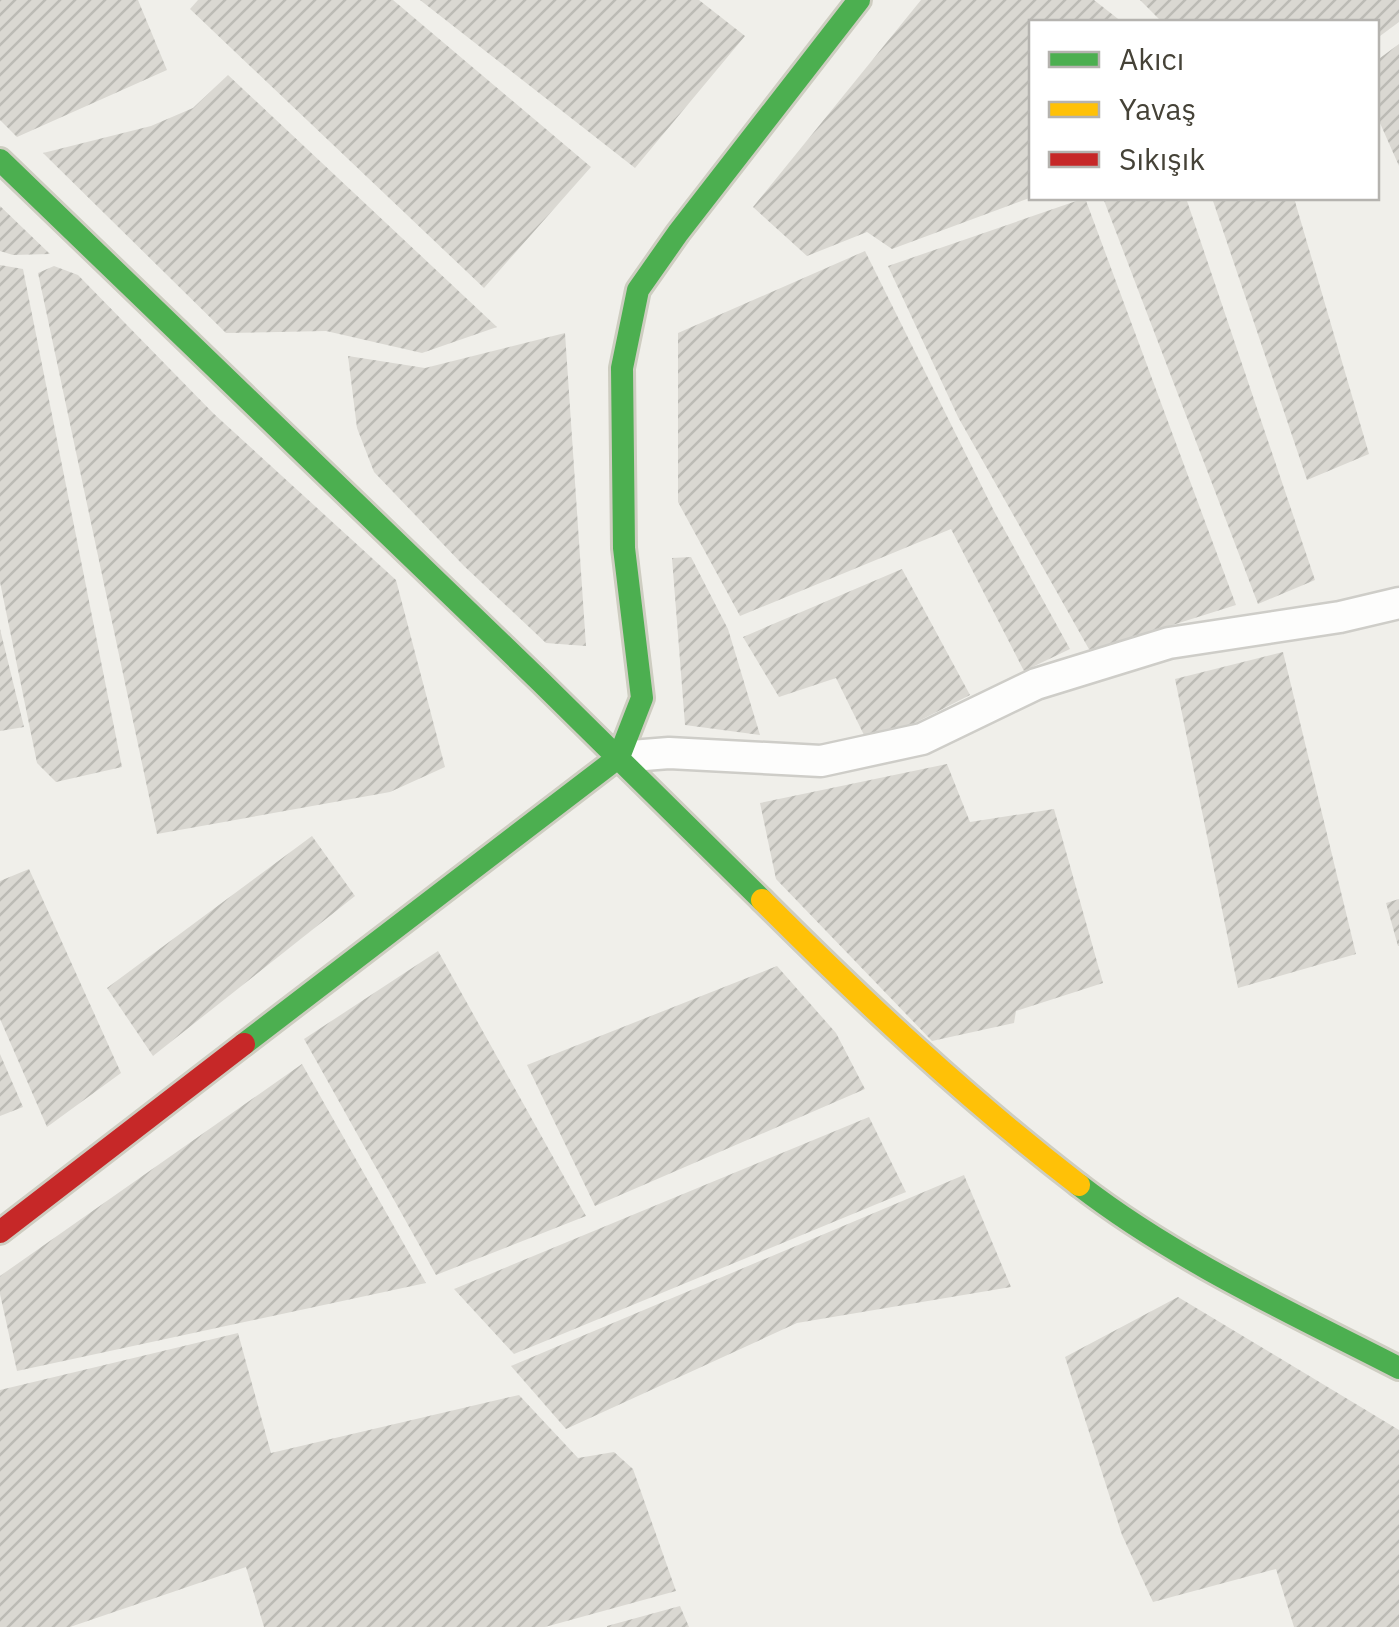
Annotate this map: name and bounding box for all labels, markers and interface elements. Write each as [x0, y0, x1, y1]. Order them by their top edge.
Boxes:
legend [1029, 20, 1379, 200]
text: Akıcı [1119, 39, 1184, 78]
text: Yavaş [1119, 89, 1196, 128]
text: Sıkışık [1119, 139, 1205, 178]

